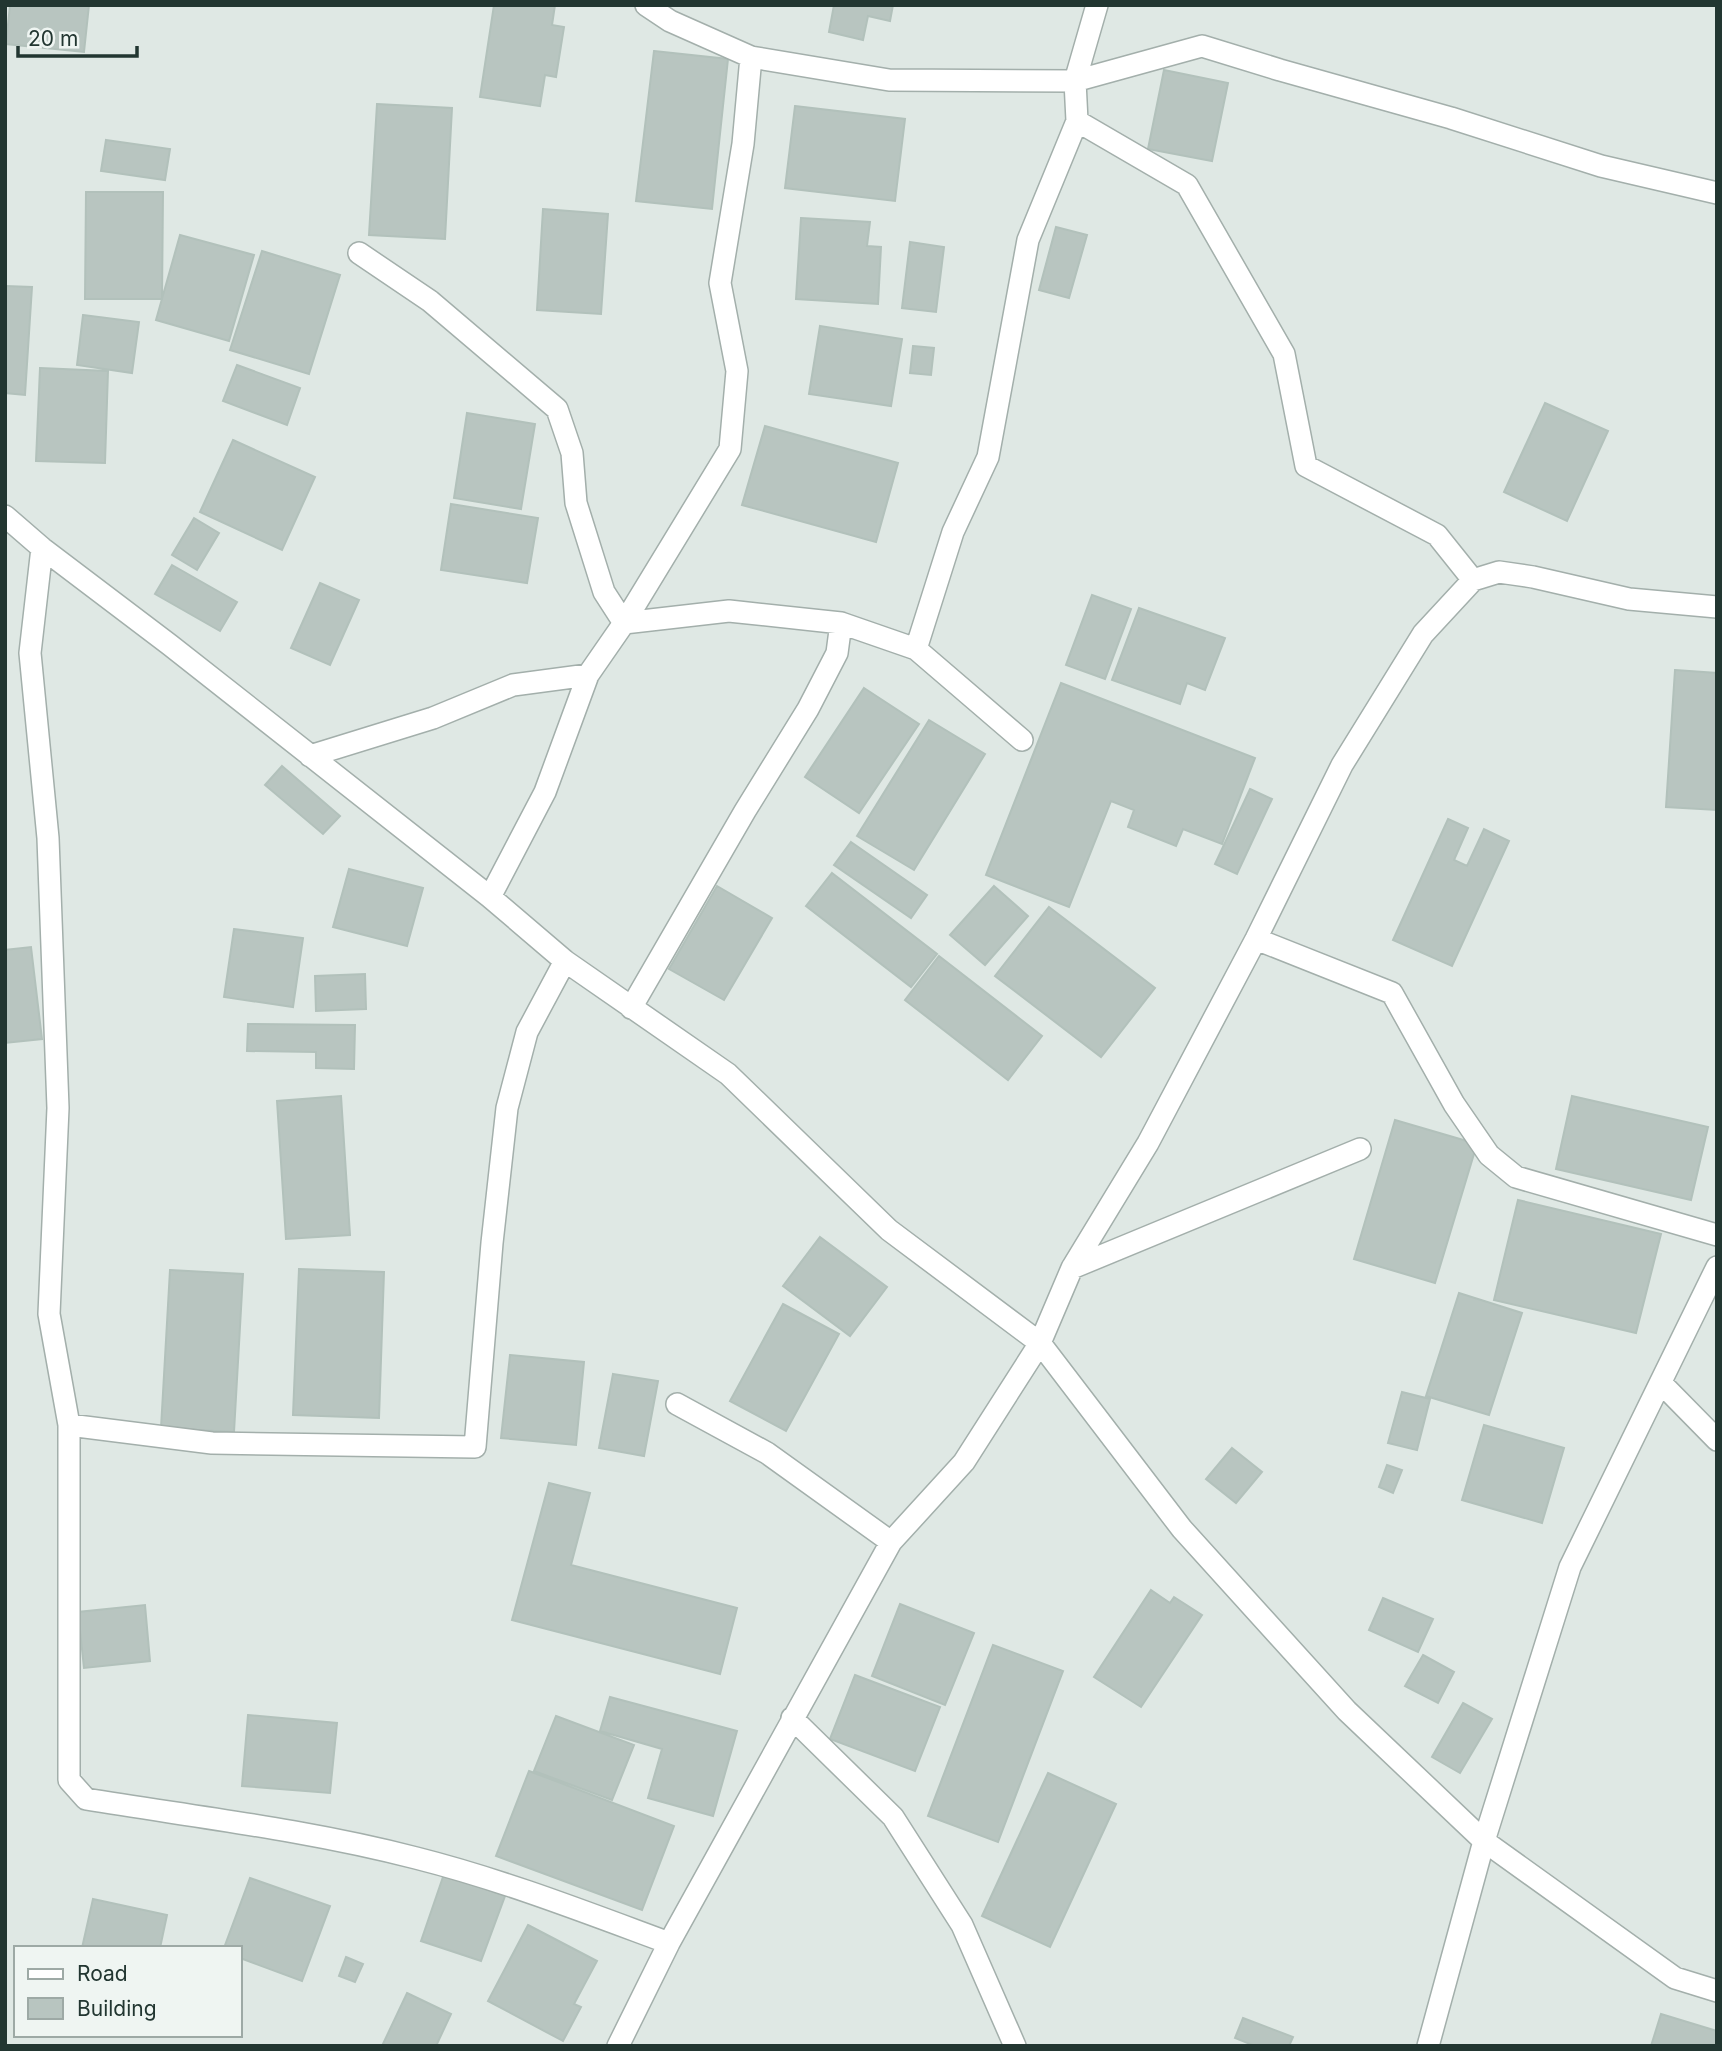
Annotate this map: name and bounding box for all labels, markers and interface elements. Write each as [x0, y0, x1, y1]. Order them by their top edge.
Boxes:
scale bar [18, 14, 136, 58]
text: 20 m [28, 26, 78, 51]
legend [14, 1946, 242, 2037]
text: Road [77, 1961, 128, 1986]
text: Building [77, 1996, 157, 2021]

